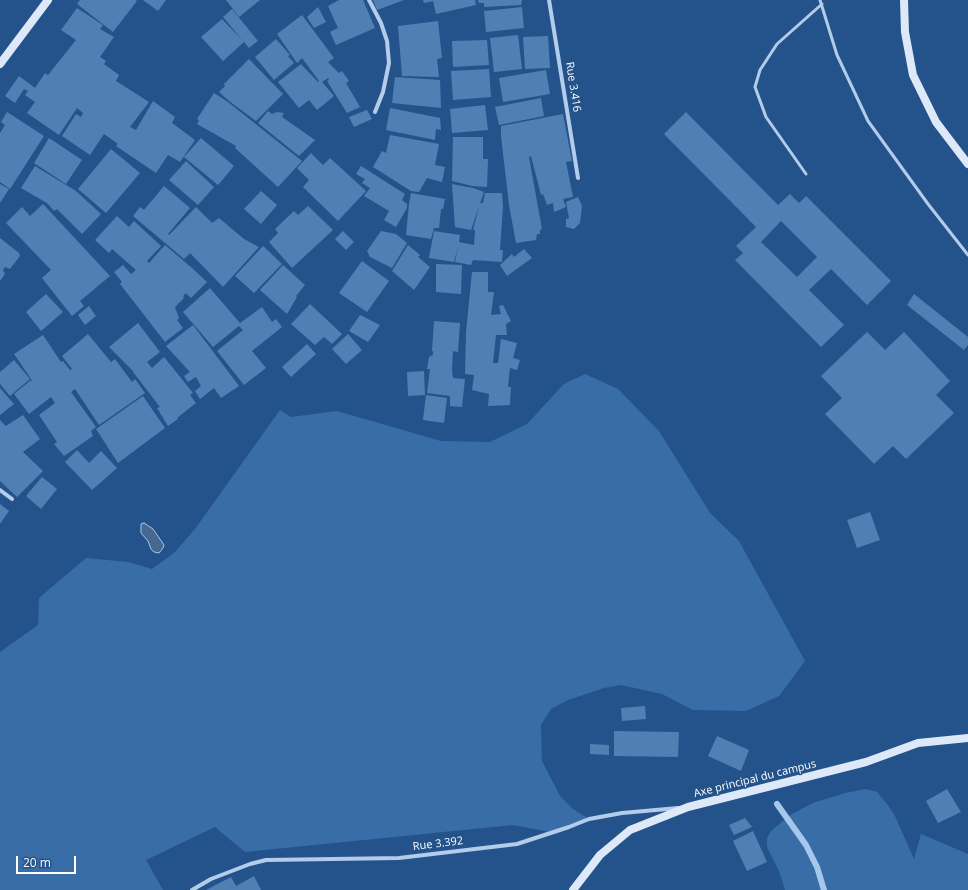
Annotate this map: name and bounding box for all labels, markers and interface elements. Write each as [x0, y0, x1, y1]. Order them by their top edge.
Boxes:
street label: Rue 3.416 [563, 61, 583, 113]
street label: Axe principal du campus [692, 757, 818, 801]
street label: Rue 3.392 [412, 834, 464, 854]
scale bar [18, 848, 78, 874]
text: 20 m [23, 854, 51, 871]

